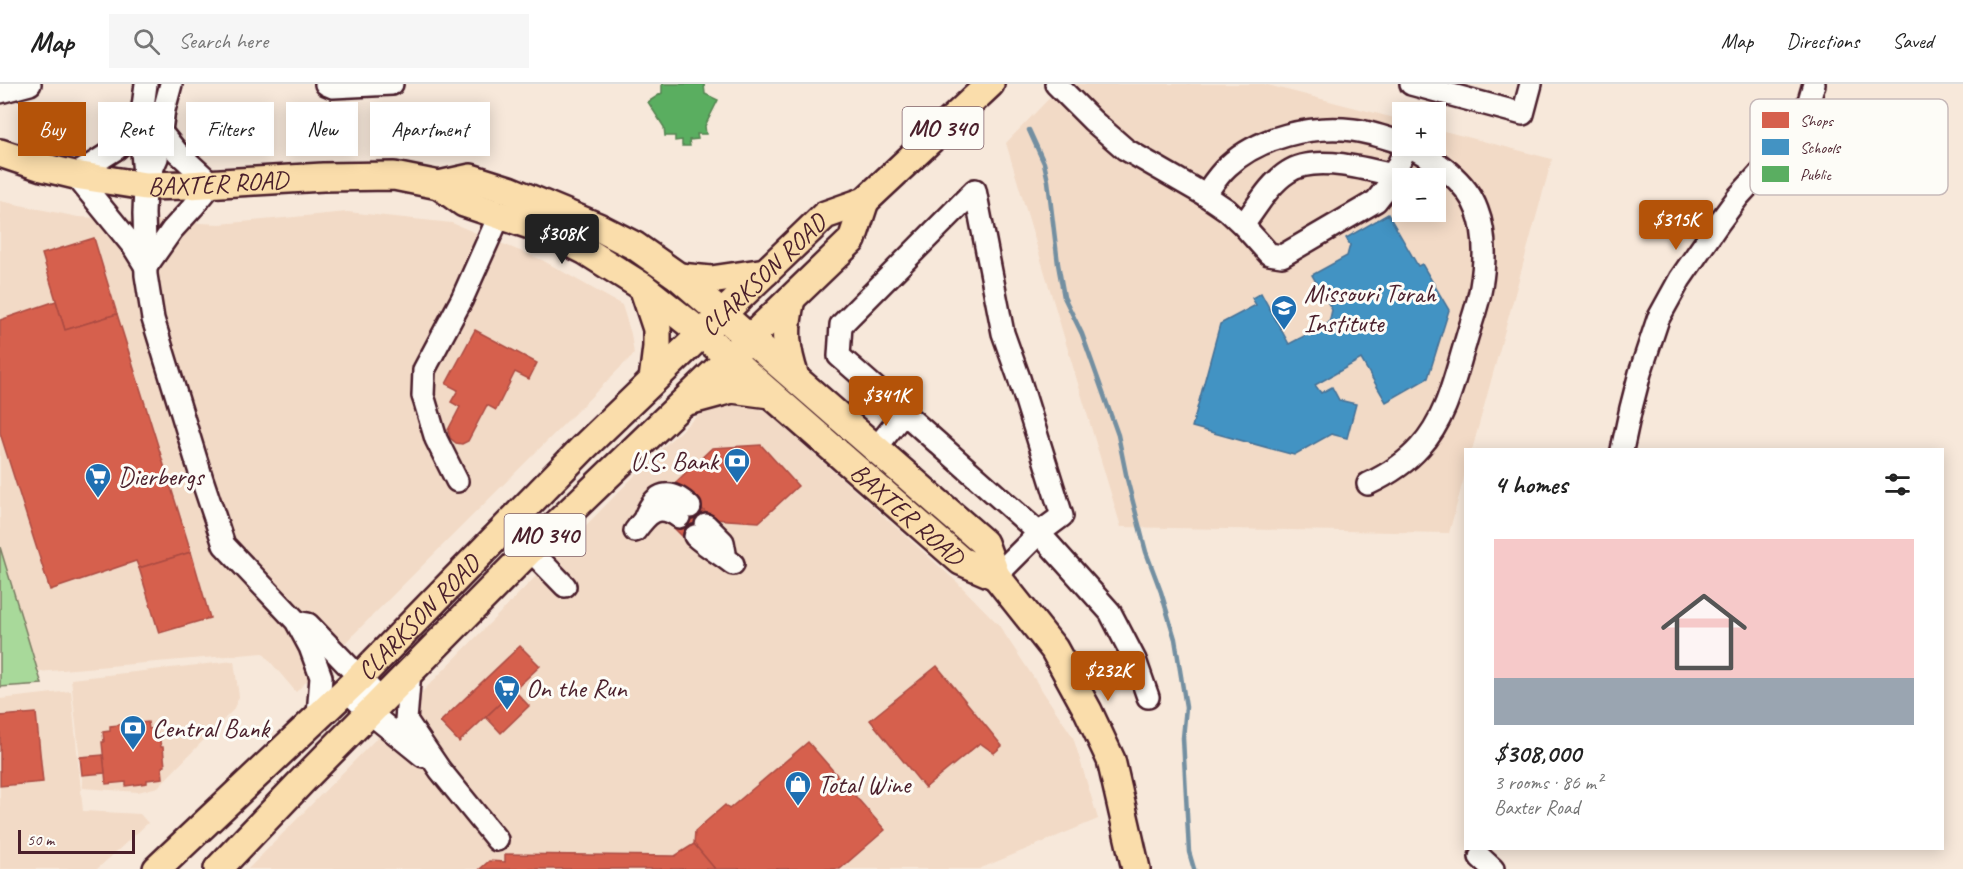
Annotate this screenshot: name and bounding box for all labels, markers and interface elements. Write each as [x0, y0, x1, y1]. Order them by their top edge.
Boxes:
search box [109, 14, 529, 68]
text: Map [30, 24, 73, 59]
icon: search [130, 25, 163, 58]
text: Search here [178, 27, 268, 55]
text: Map [1721, 28, 1753, 54]
text: Directions [1786, 28, 1859, 54]
text: Saved [1892, 28, 1933, 54]
legend [1750, 99, 1948, 195]
chip: Buy [18, 102, 86, 156]
chip: Rent [98, 102, 174, 156]
chip: Filters [186, 102, 274, 156]
chip: New [286, 102, 358, 156]
chip: Apartment [370, 102, 490, 156]
map controls [1392, 102, 1446, 222]
button: + [1392, 102, 1446, 156]
road number: MO 340 [902, 107, 984, 149]
text: Shops [1800, 111, 1834, 131]
text: Schools [1800, 138, 1841, 158]
street label: BAXTER ROAD [147, 162, 292, 202]
text: Public [1800, 165, 1832, 185]
button: − [1392, 168, 1446, 222]
pin: $315K [1634, 200, 1718, 251]
street label: CLARKSON ROAD [693, 205, 835, 343]
text: $315K [1653, 207, 1699, 232]
pin: $308K [520, 214, 604, 265]
text: $308K [539, 221, 585, 246]
place label: Missouri Torah Institute [1304, 277, 1437, 340]
school or university icon: Missouri Torah Institute [1269, 293, 1299, 331]
pin: $341K [844, 376, 928, 427]
text: $341K [863, 383, 909, 408]
place label: U.S. Bank [630, 445, 720, 478]
bank icon: U.S. Bank [722, 446, 752, 484]
street label: BAXTER ROAD [844, 455, 973, 574]
place label: Dierbergs [118, 460, 205, 493]
supermarket icon: Dierbergs [83, 461, 113, 499]
text: 4 homes [1494, 468, 1567, 501]
icon: filters [1881, 468, 1914, 501]
road number: MO 340 [504, 514, 586, 556]
street label: CLARKSON ROAD [350, 546, 488, 687]
icon: home [1650, 578, 1758, 686]
pin: $232K [1066, 651, 1150, 702]
text: $232K [1085, 658, 1131, 683]
place label: On the Run [526, 672, 628, 705]
supermarket icon: On the Run [492, 673, 522, 711]
place label: Central Bank [152, 712, 271, 745]
bank icon: Central Bank [118, 713, 148, 751]
text: $308,000 [1494, 737, 1581, 770]
place label: Total Wine [818, 768, 913, 801]
shop icon: Total Wine [783, 769, 813, 807]
text: 3 rooms · 86 m² [1494, 770, 1602, 795]
text: Baxter Road [1494, 795, 1579, 820]
scale bar [18, 827, 135, 854]
text: 50 m [27, 830, 54, 850]

